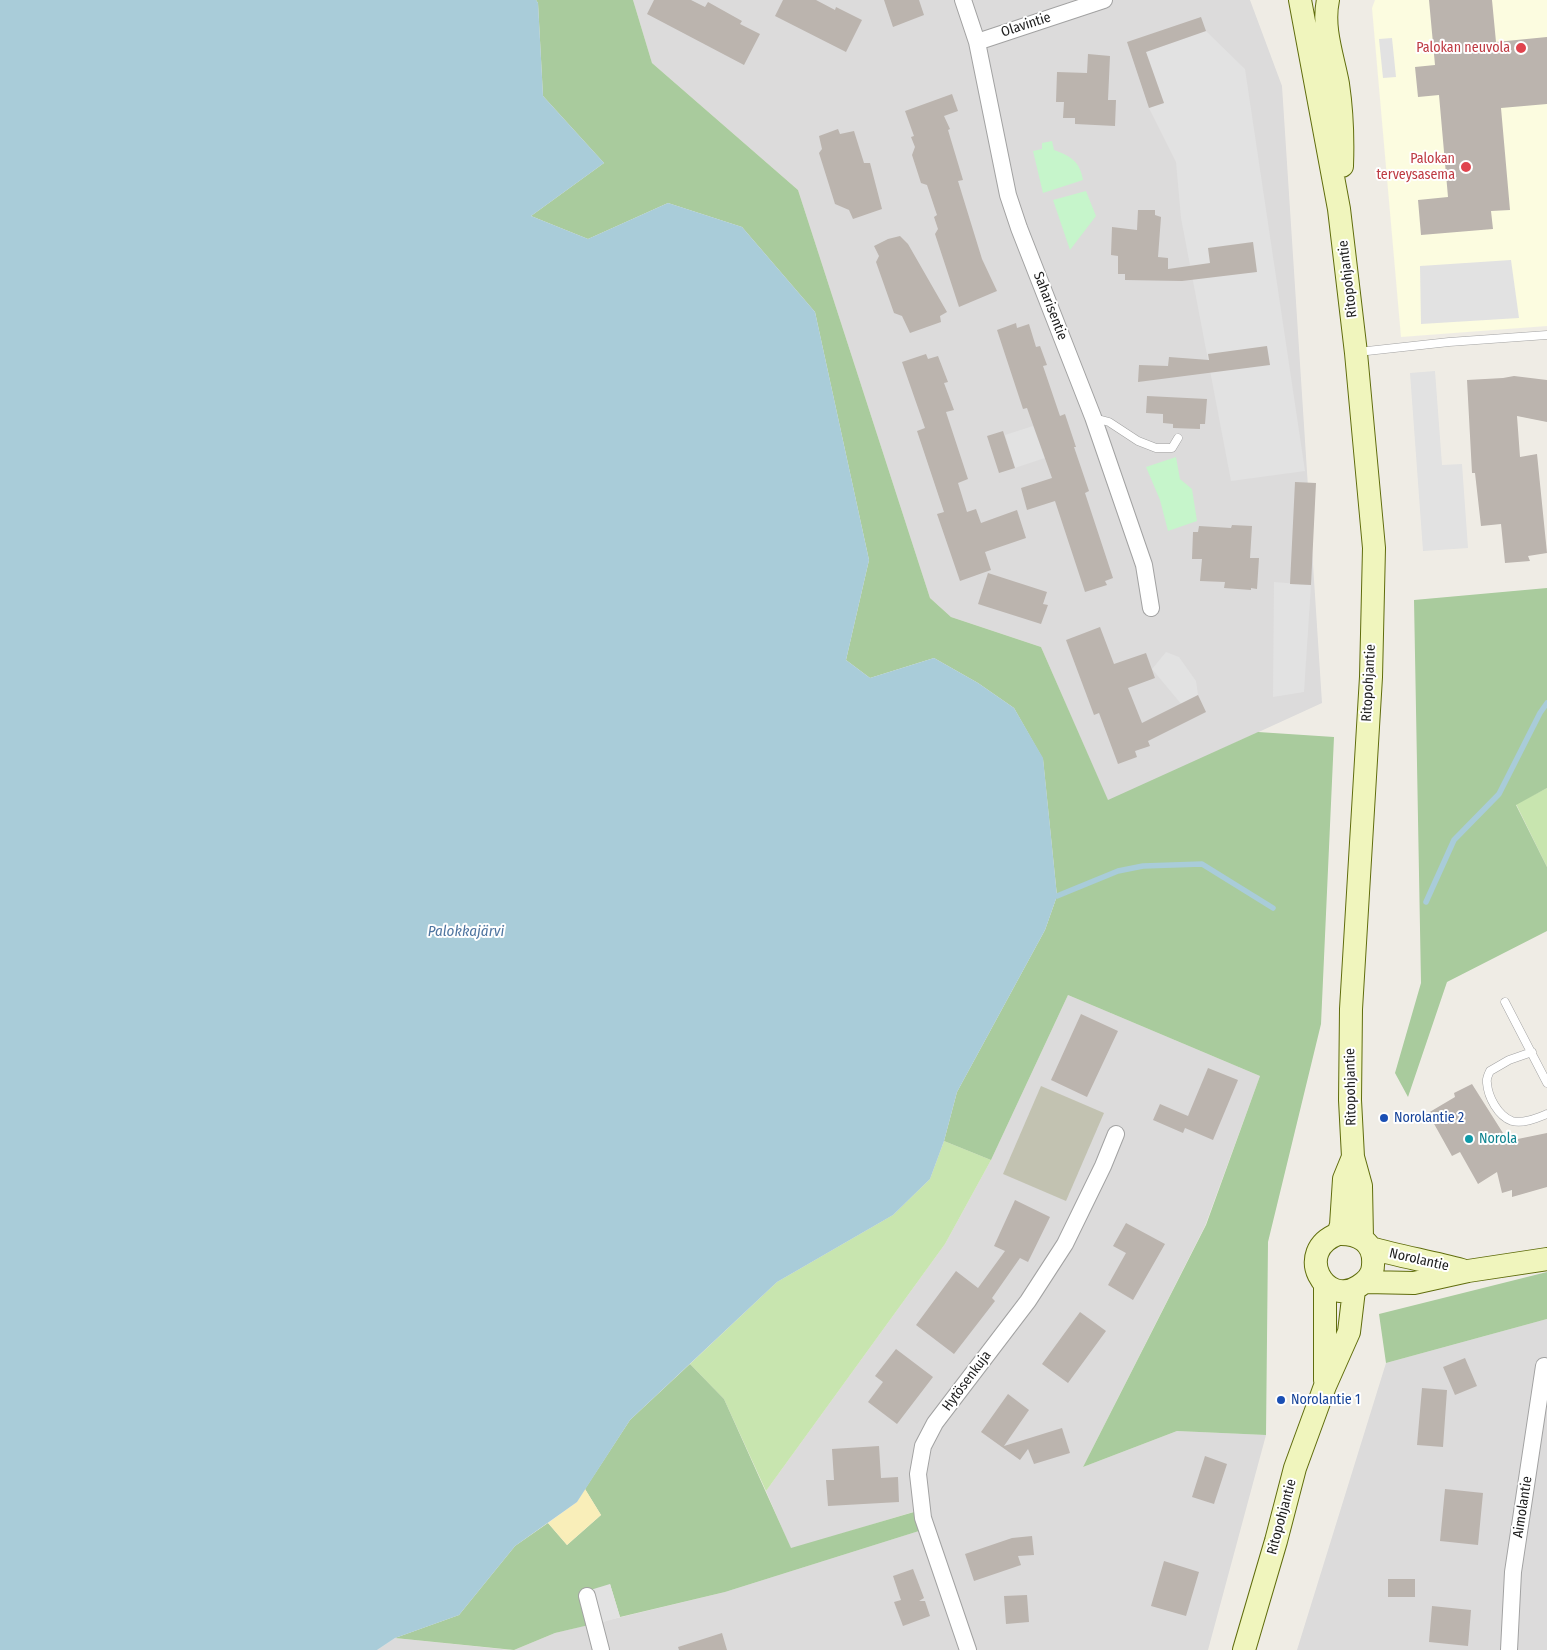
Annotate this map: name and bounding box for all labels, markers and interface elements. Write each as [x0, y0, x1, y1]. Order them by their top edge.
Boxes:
street label: Olavintie [999, 9, 1053, 41]
place label: Palokan neuvola [1416, 40, 1510, 56]
marker: Palokan neuvola [1514, 41, 1528, 55]
place label: Palokan terveysasema [1376, 151, 1455, 184]
marker: Palokan terveysasema [1459, 160, 1473, 174]
street label: Ritopohjantie [1335, 239, 1361, 319]
street label: Saharisentie [1029, 269, 1071, 343]
street label: Ritopohjantie [1359, 644, 1379, 722]
water label: Palokkajärvi [428, 923, 504, 941]
street label: Ritopohjantie [1342, 1048, 1360, 1126]
place label: Norolantie 2 [1394, 1110, 1464, 1126]
marker: Norolantie 2 [1378, 1112, 1390, 1124]
place label: Norola [1479, 1131, 1517, 1147]
marker: Norola [1463, 1133, 1475, 1145]
street label: Norolantie [1388, 1245, 1450, 1275]
street label: Hytösenkuja [939, 1348, 995, 1414]
place label: Norolantie 1 [1291, 1392, 1360, 1408]
marker: Norolantie 1 [1275, 1394, 1287, 1406]
street label: Aimolantie [1510, 1475, 1536, 1539]
street label: Ritopohjantie [1264, 1477, 1300, 1557]

